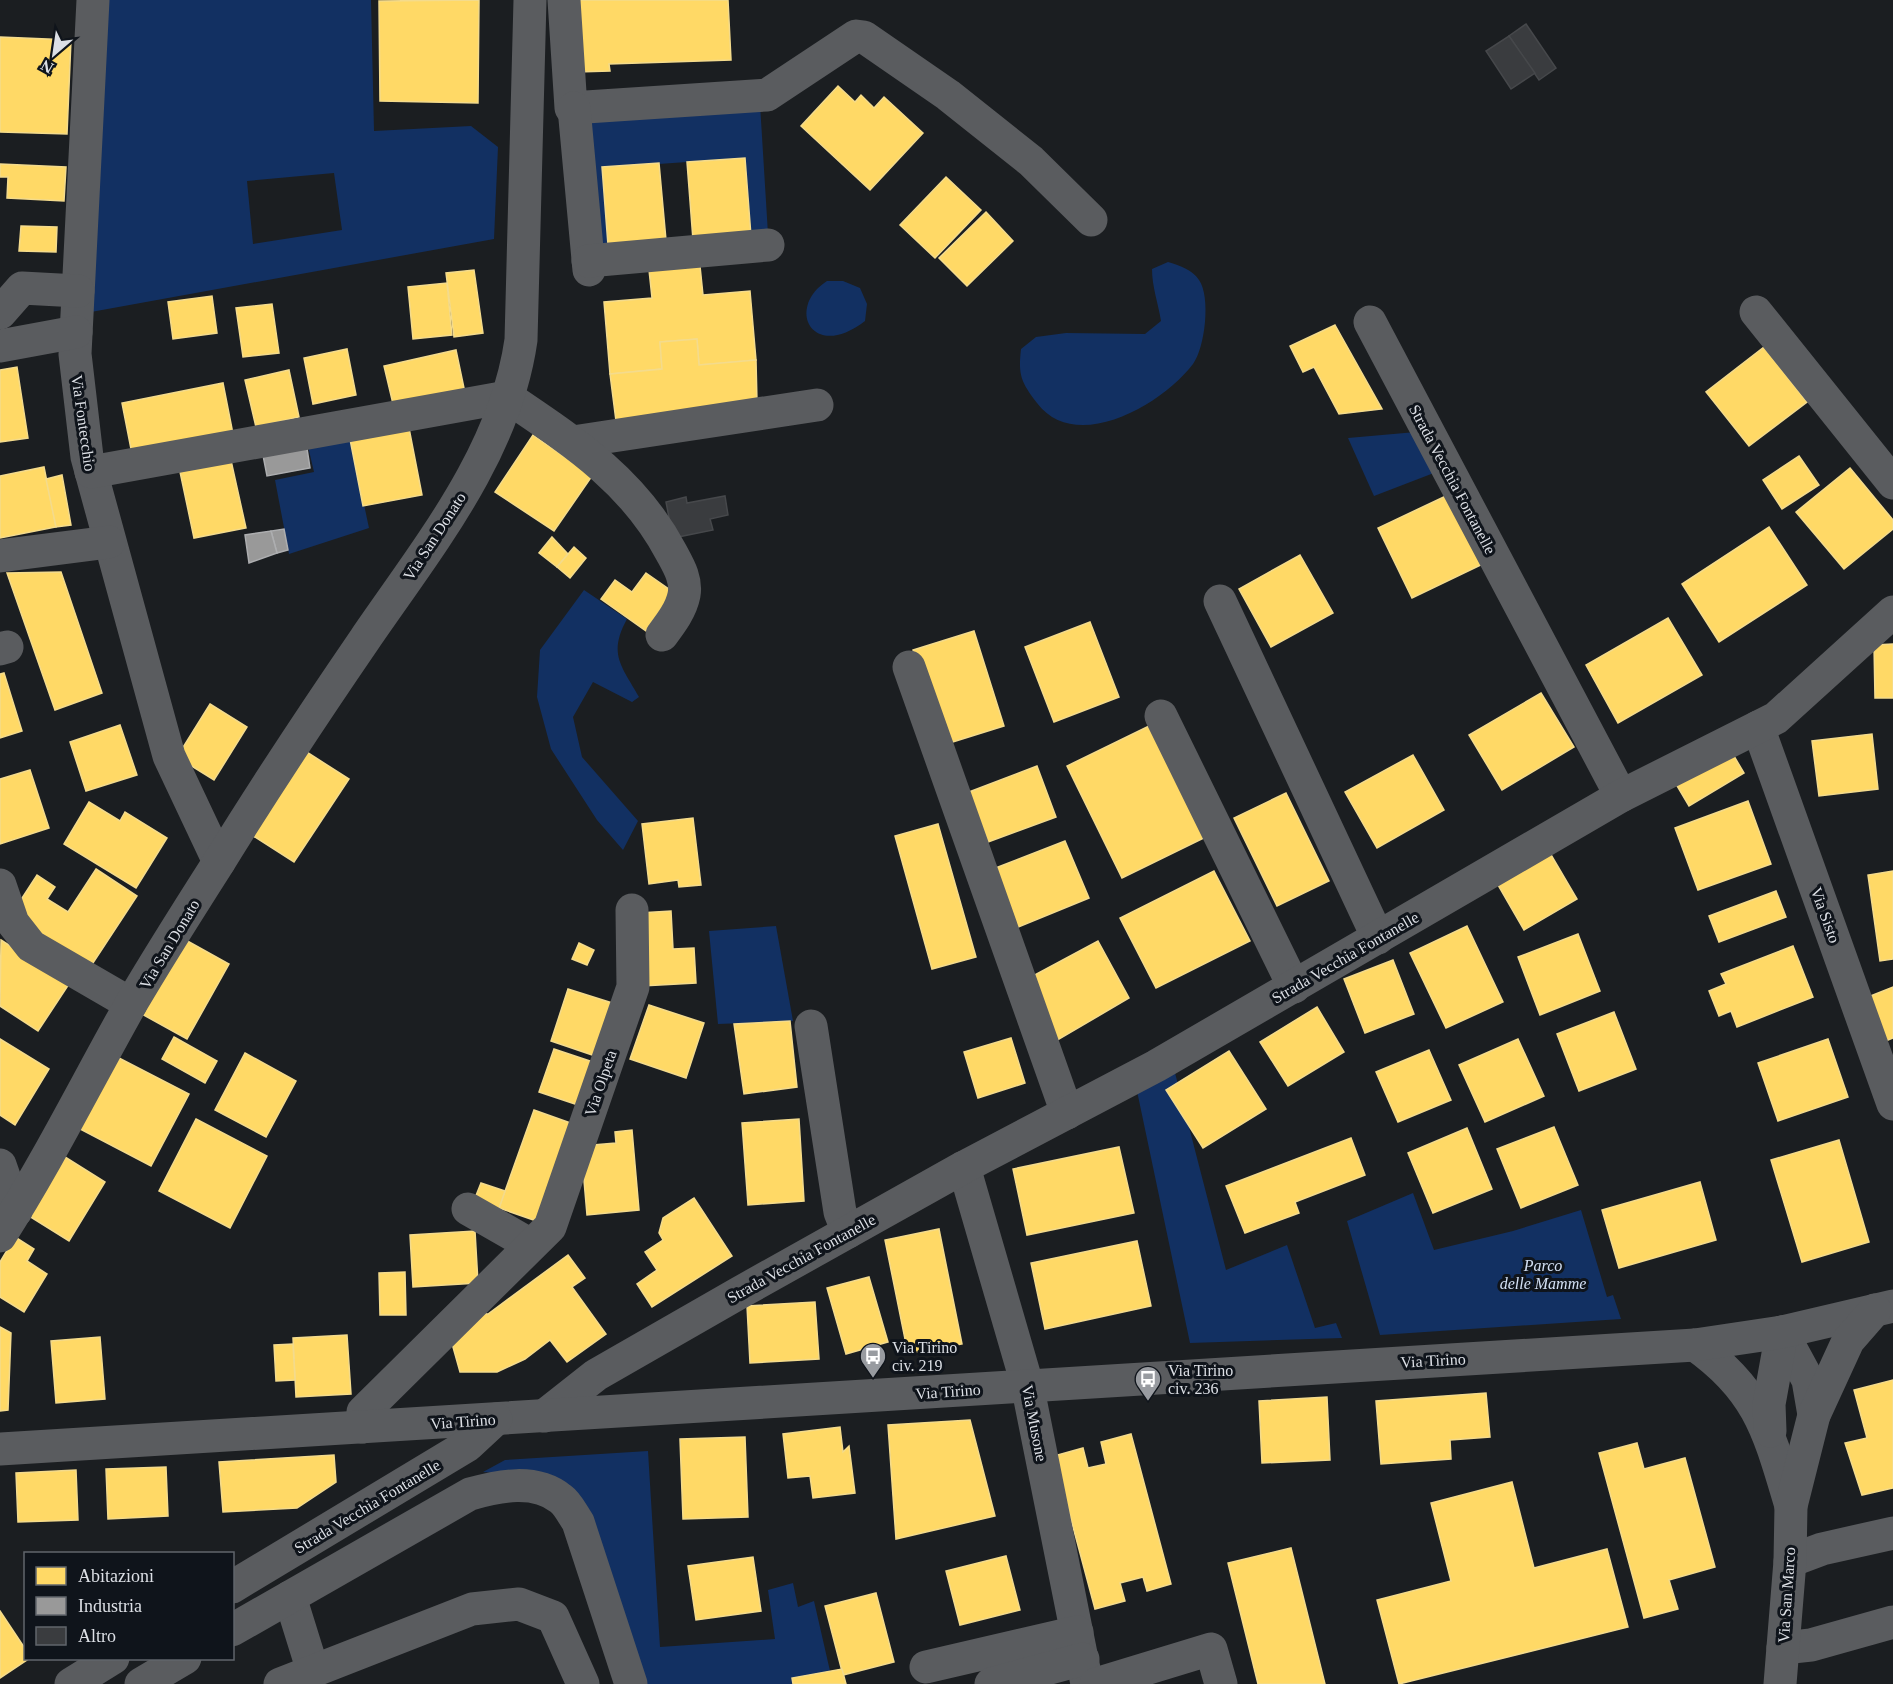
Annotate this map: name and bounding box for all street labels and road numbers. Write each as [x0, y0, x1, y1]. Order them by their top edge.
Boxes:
street label: Via Fontecchio [68, 374, 99, 472]
street label: Strada Vecchia Fontanelle [1406, 402, 1499, 557]
street label: Via San Donato [400, 489, 469, 583]
street label: Via Sisto [1808, 885, 1843, 945]
street label: Via San Donato [136, 896, 203, 992]
street label: Strada Vecchia Fontanelle [1269, 908, 1422, 1006]
street label: Via Olpeta [581, 1048, 621, 1119]
street label: Strada Vecchia Fontanelle [724, 1211, 878, 1306]
street label: Via Tirino [1400, 1350, 1466, 1371]
street label: Via Tirino [915, 1381, 981, 1402]
street label: Via Musone [1019, 1383, 1050, 1463]
street label: Via Tirino [430, 1411, 496, 1432]
street label: Strada Vecchia Fontanelle [291, 1456, 443, 1557]
street label: Via San Marco [1775, 1547, 1798, 1643]

